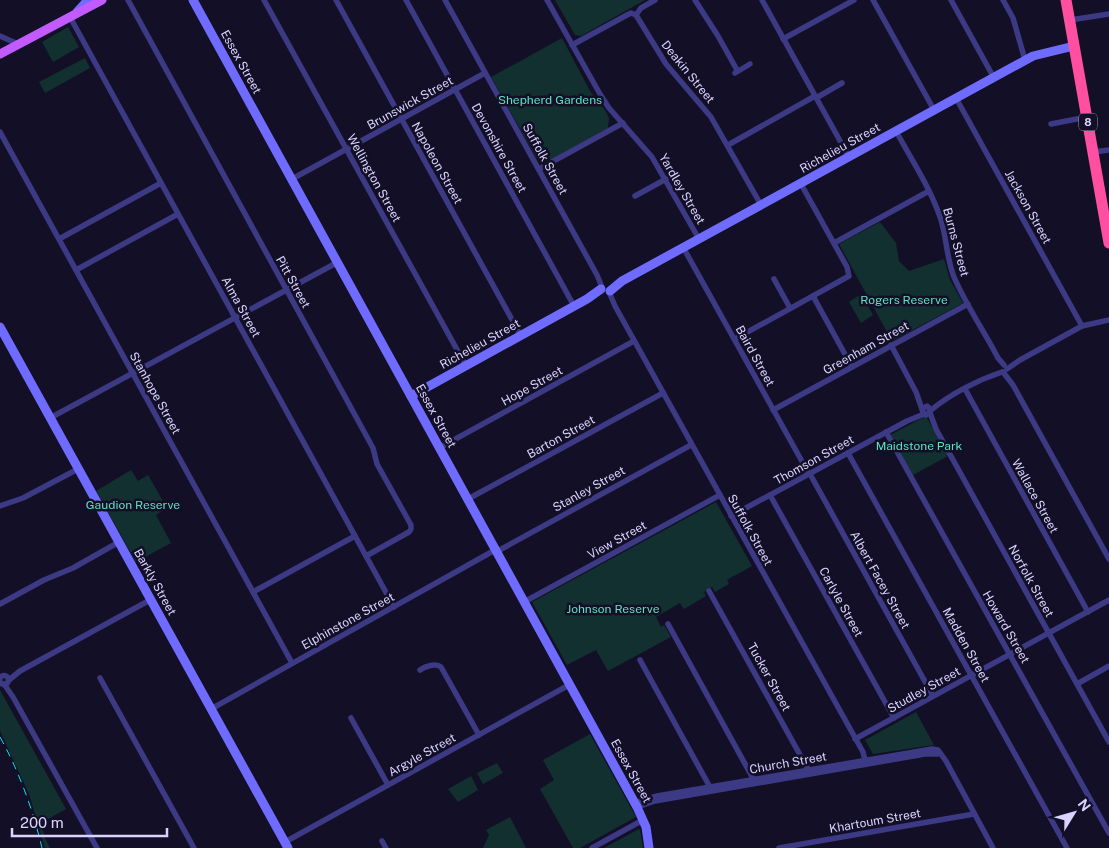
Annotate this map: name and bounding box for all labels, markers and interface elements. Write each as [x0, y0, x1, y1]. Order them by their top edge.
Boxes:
street label: Essex Street [218, 28, 264, 97]
street label: Deakin Street [659, 38, 718, 106]
street label: Brunswick Street [365, 73, 456, 132]
park label: Shepherd Gardens [498, 93, 602, 107]
street label: Devonshire Street [469, 101, 529, 195]
road number: 8 [1079, 114, 1097, 130]
street label: Napoleon Street [409, 120, 465, 207]
street label: Richelieu Street [797, 120, 883, 176]
street label: Suffolk Street [520, 121, 570, 197]
street label: Wellington Street [344, 132, 404, 225]
street label: Yardley Street [656, 151, 708, 227]
street label: Jackson Street [1002, 168, 1054, 247]
street label: Burns Street [940, 206, 972, 278]
street label: Pitt Street [273, 254, 313, 311]
street label: Alma Street [219, 274, 264, 340]
park label: Rogers Reserve [860, 293, 948, 307]
street label: Richelieu Street [437, 316, 523, 372]
street label: Greenham Street [821, 318, 912, 377]
street label: Baird Street [733, 323, 778, 389]
street label: Stanhope Street [127, 350, 183, 437]
street label: Hope Street [499, 363, 565, 409]
street label: Essex Street [413, 382, 459, 451]
street label: Barton Street [525, 412, 598, 461]
street label: Thomson Street [772, 432, 857, 488]
park label: Maidstone Park [876, 439, 963, 453]
street label: Wallace Street [1009, 457, 1061, 536]
street label: Stanley Street [550, 463, 628, 515]
street label: Suffolk Street [725, 492, 775, 568]
park label: Gaudion Reserve [86, 498, 180, 512]
street label: View Street [585, 518, 649, 562]
street label: Albert Facey Street [847, 529, 913, 631]
street label: Norfolk Street [1005, 542, 1057, 620]
street label: Barkly Street [131, 546, 179, 618]
street label: Carlyle Street [816, 565, 866, 640]
street label: Howard Street [980, 588, 1033, 666]
street label: Elphinstone Street [299, 590, 397, 652]
park label: Johnson Reserve [566, 602, 660, 616]
street label: Madden Street [940, 605, 992, 685]
street label: Tucker Street [745, 640, 794, 714]
street label: Studley Street [885, 664, 963, 716]
street label: Argyle Street [386, 731, 458, 779]
street label: Essex Street [608, 737, 654, 806]
street label: Church Street [748, 749, 828, 777]
north arrow [1049, 788, 1099, 838]
text: N [1075, 796, 1094, 814]
scale bar [12, 806, 168, 838]
street label: Khartoum Street [828, 806, 922, 836]
text: 200 m [20, 814, 64, 831]

